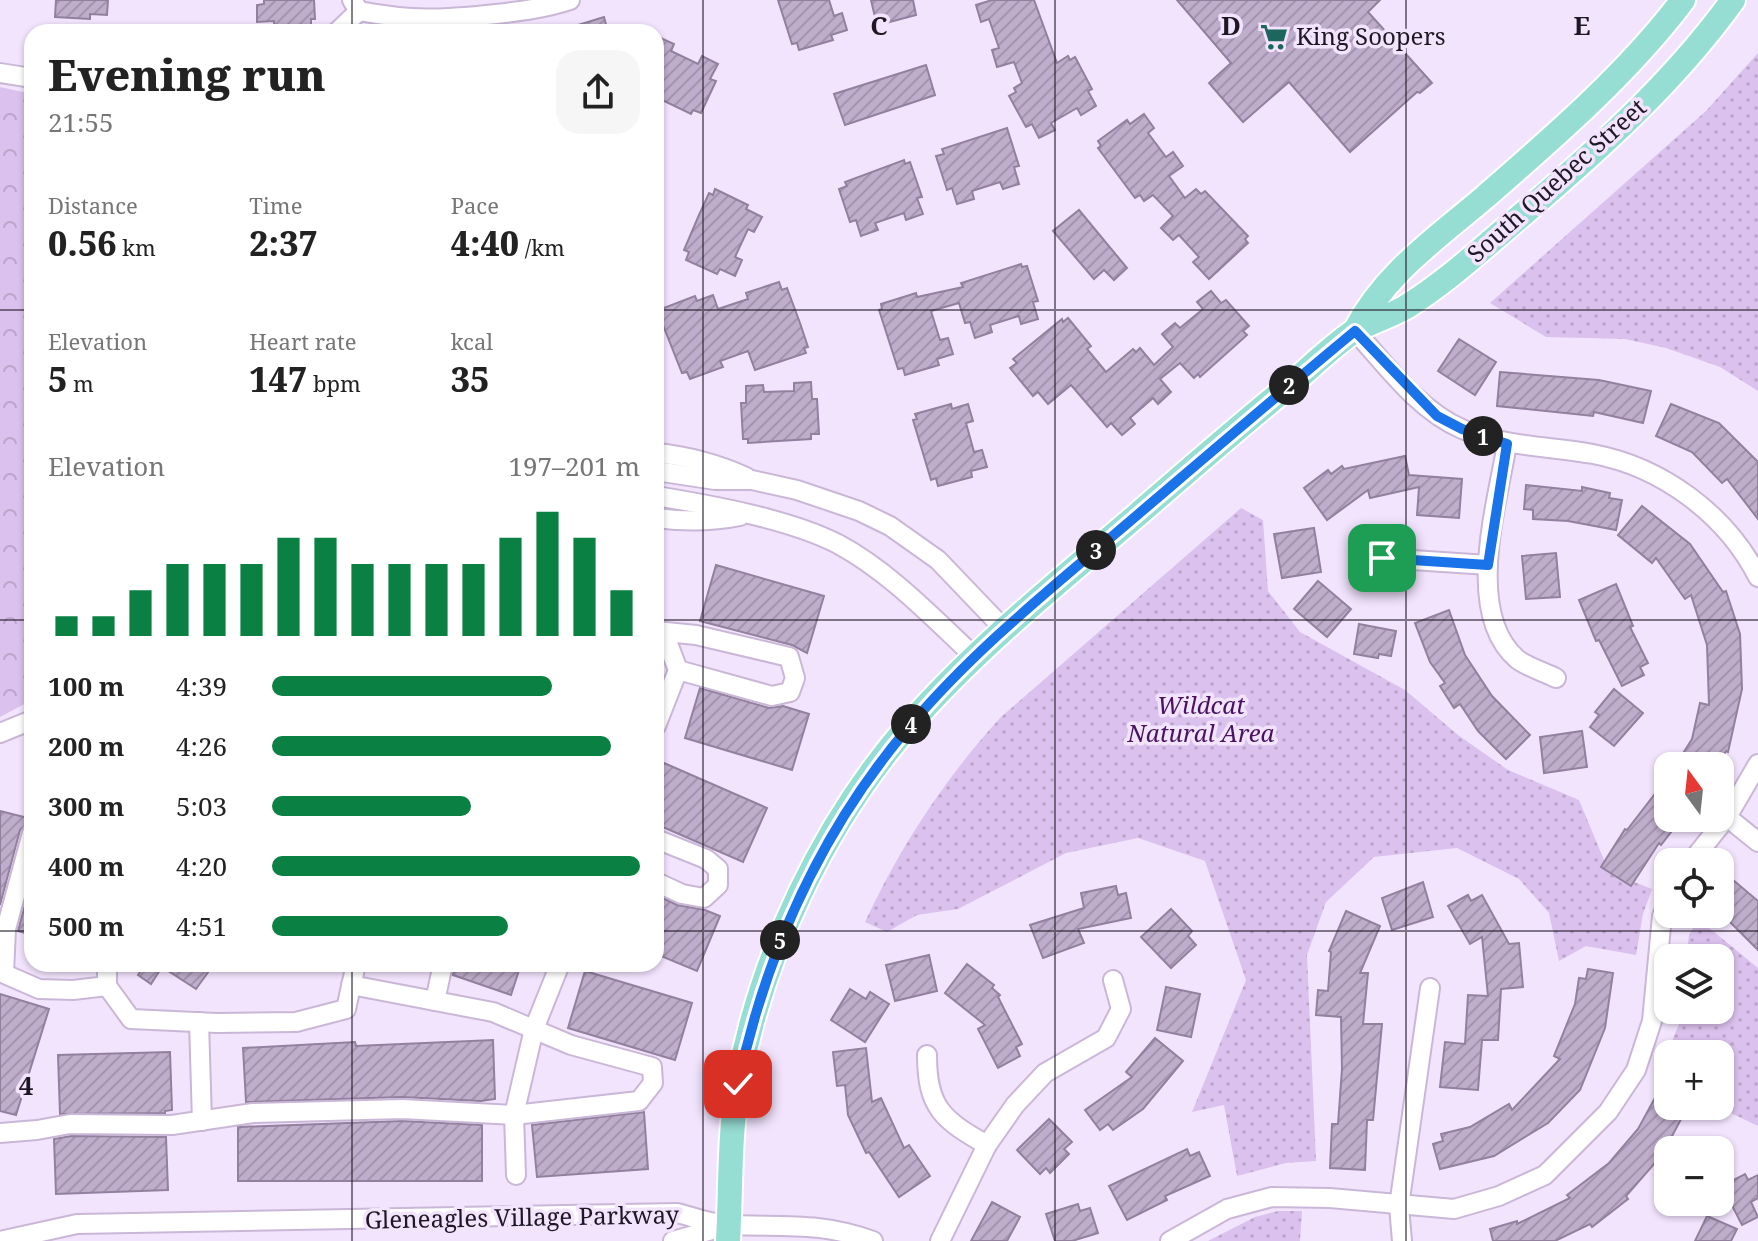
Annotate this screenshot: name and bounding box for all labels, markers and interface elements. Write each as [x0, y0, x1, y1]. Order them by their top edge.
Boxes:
text: C [870, 7, 888, 43]
text: D [1221, 7, 1241, 43]
text: E [1574, 7, 1591, 43]
place label: King Soopers [1296, 19, 1446, 52]
supermarket icon: King Soopers [1259, 22, 1289, 52]
text: Evening run [48, 44, 326, 104]
button: share [556, 50, 640, 134]
street label: South Quebec Street [1459, 90, 1653, 269]
text: 21:55 [48, 104, 114, 140]
text: Distance [48, 190, 138, 220]
text: Time [249, 190, 302, 220]
text: Pace [451, 190, 499, 220]
text: 0.56 [48, 220, 116, 266]
text: 2:37 [249, 220, 318, 266]
text: 4:40 [451, 220, 519, 266]
text: km [116, 232, 156, 262]
text: /km [519, 232, 565, 262]
text: Elevation [48, 326, 147, 356]
text: Heart rate [249, 326, 357, 356]
text: kcal [451, 326, 493, 356]
text: 5 [48, 356, 67, 402]
text: 147 [249, 356, 307, 402]
text: 35 [451, 356, 489, 402]
pin: 2 [1269, 365, 1309, 405]
text: m [67, 368, 94, 398]
text: bpm [307, 368, 361, 398]
text: 2 [1283, 370, 1295, 400]
pin: 1 [1463, 416, 1503, 456]
text: 1 [1477, 421, 1489, 451]
text: Elevation [48, 448, 165, 484]
text: 197–201 m [508, 448, 640, 484]
pin [1348, 524, 1416, 592]
pin: 3 [1076, 530, 1116, 570]
text: 3 [1090, 535, 1102, 565]
icon: arrive [1360, 536, 1404, 580]
text: 100 m [48, 668, 124, 704]
text: 4:39 [176, 668, 227, 704]
park label: Wildcat Natural Area [1127, 688, 1275, 749]
pin: 4 [891, 704, 931, 744]
text: 4 [905, 709, 917, 739]
text: 200 m [48, 728, 124, 764]
text: 4:26 [176, 728, 227, 764]
north arrow [1654, 752, 1734, 832]
map controls [1654, 752, 1734, 1216]
text: 300 m [48, 788, 124, 824]
text: 5:03 [176, 788, 227, 824]
text: 400 m [48, 848, 124, 884]
text: 4:20 [176, 848, 227, 884]
button: locate [1654, 848, 1734, 928]
text: 500 m [48, 908, 124, 944]
text: 4:51 [176, 908, 227, 944]
pin: 5 [760, 920, 800, 960]
text: 5 [774, 925, 786, 955]
button: layers [1654, 944, 1734, 1024]
button: + [1654, 1040, 1734, 1120]
pin [704, 1050, 772, 1118]
icon: check [716, 1062, 760, 1106]
text: 4 [19, 1067, 34, 1103]
button: − [1654, 1136, 1734, 1216]
street label: Gleneagles Village Parkway [365, 1197, 680, 1236]

